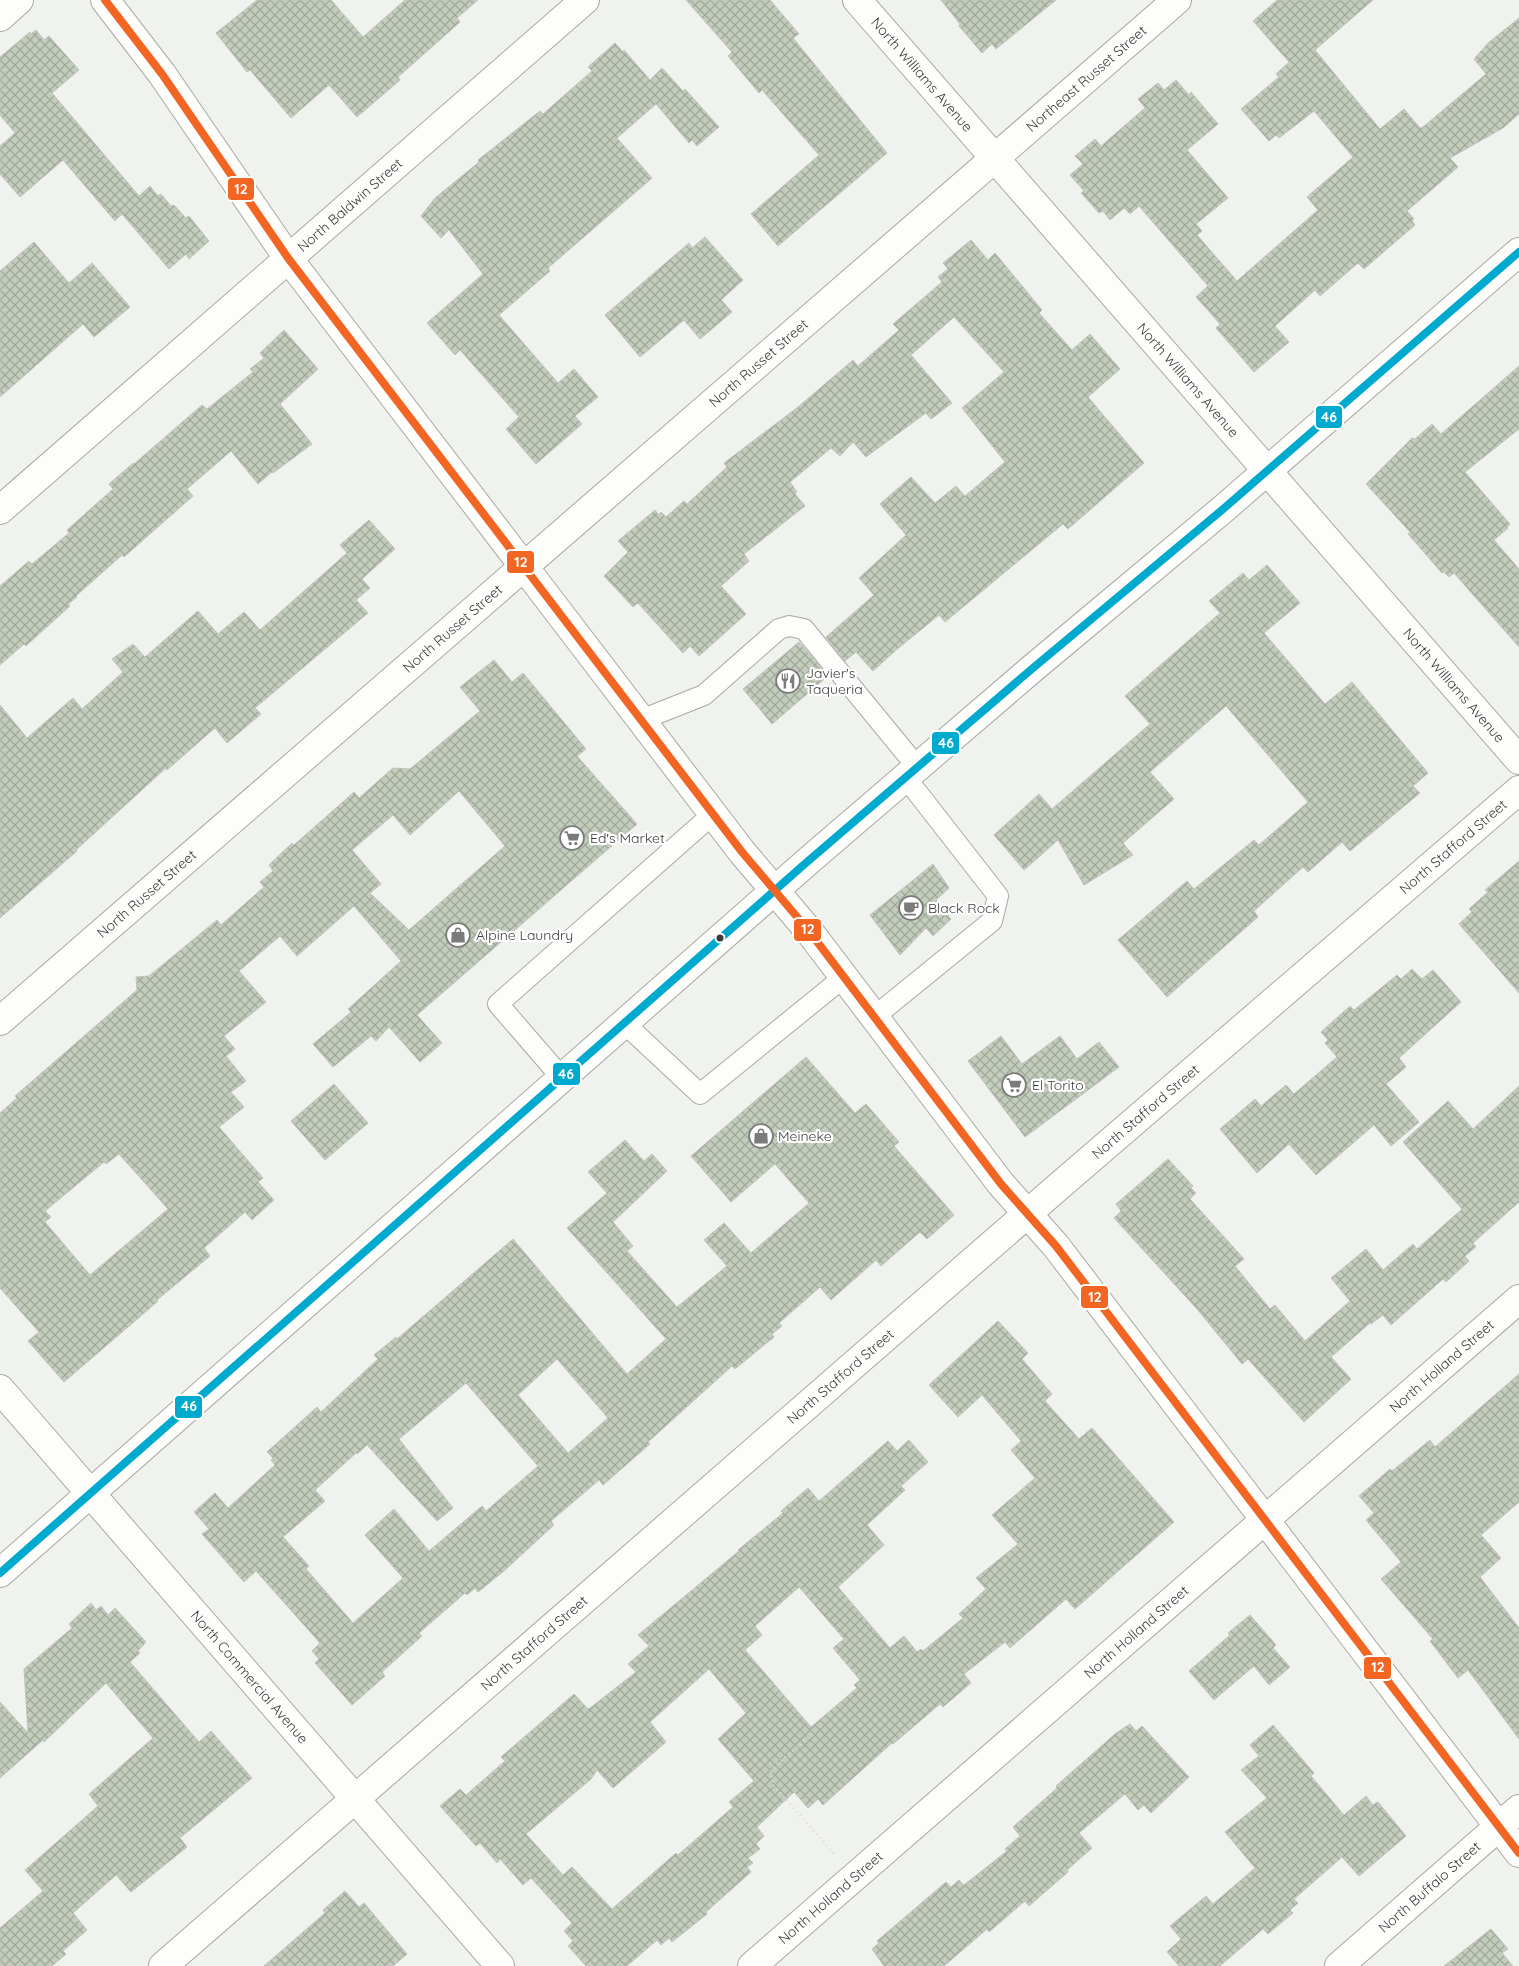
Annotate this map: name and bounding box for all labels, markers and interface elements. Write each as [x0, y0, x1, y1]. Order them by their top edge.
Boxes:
street label: North Williams Avenue [867, 14, 977, 136]
street label: Northeast Russet Street [1022, 21, 1150, 136]
street label: North Baldwin Street [294, 154, 406, 256]
line badge: 12 [227, 177, 255, 201]
text: 12 [234, 180, 248, 198]
street label: North Russet Street [705, 315, 812, 411]
street label: North Williams Avenue [1133, 319, 1243, 441]
line badge: 46 [1315, 405, 1343, 429]
text: 46 [1321, 408, 1337, 426]
line badge: 12 [506, 550, 535, 574]
text: 12 [514, 553, 528, 571]
street label: North Russet Street [399, 580, 506, 677]
street label: North Williams Avenue [1399, 624, 1509, 747]
place label: Javier's Taqueria [806, 664, 863, 698]
restaurant icon: Javier's Taqueria [775, 668, 801, 694]
line badge: 46 [931, 731, 960, 755]
text: 46 [938, 734, 954, 752]
street label: North Stafford Street [1396, 795, 1511, 898]
supermarket icon: Ed's Market [559, 825, 585, 851]
place label: Ed's Market [590, 829, 665, 847]
street label: North Russet Street [93, 846, 200, 942]
cafe icon: Black Rock [898, 895, 924, 921]
place label: Black Rock [928, 899, 1000, 917]
line badge: 12 [793, 918, 822, 942]
text: 12 [801, 920, 815, 938]
shop icon: Alpine Laundry [445, 922, 471, 948]
place label: Alpine Laundry [476, 926, 573, 944]
unlabelled marker [715, 933, 725, 943]
street label: North Stafford Street [1088, 1060, 1203, 1163]
line badge: 46 [552, 1062, 581, 1086]
text: 46 [558, 1065, 574, 1083]
supermarket icon: El Torito [1001, 1072, 1027, 1098]
place label: El Torito [1032, 1076, 1084, 1094]
shop icon: Meineke [748, 1123, 774, 1149]
place label: Meineke [778, 1127, 832, 1145]
line badge: 12 [1080, 1285, 1109, 1309]
text: 12 [1088, 1288, 1102, 1306]
street label: North Holland Street [1386, 1316, 1498, 1417]
street label: North Stafford Street [783, 1325, 898, 1428]
line badge: 46 [174, 1395, 203, 1419]
text: 46 [181, 1397, 197, 1415]
street label: North Holland Street [1080, 1581, 1192, 1682]
street label: North Stafford Street [477, 1591, 591, 1694]
street label: North Commercial Avenue [187, 1607, 312, 1747]
line badge: 12 [1363, 1656, 1392, 1680]
text: 12 [1371, 1658, 1385, 1676]
street label: North Buffalo Street [1375, 1837, 1485, 1937]
street label: North Holland Street [774, 1847, 887, 1948]

